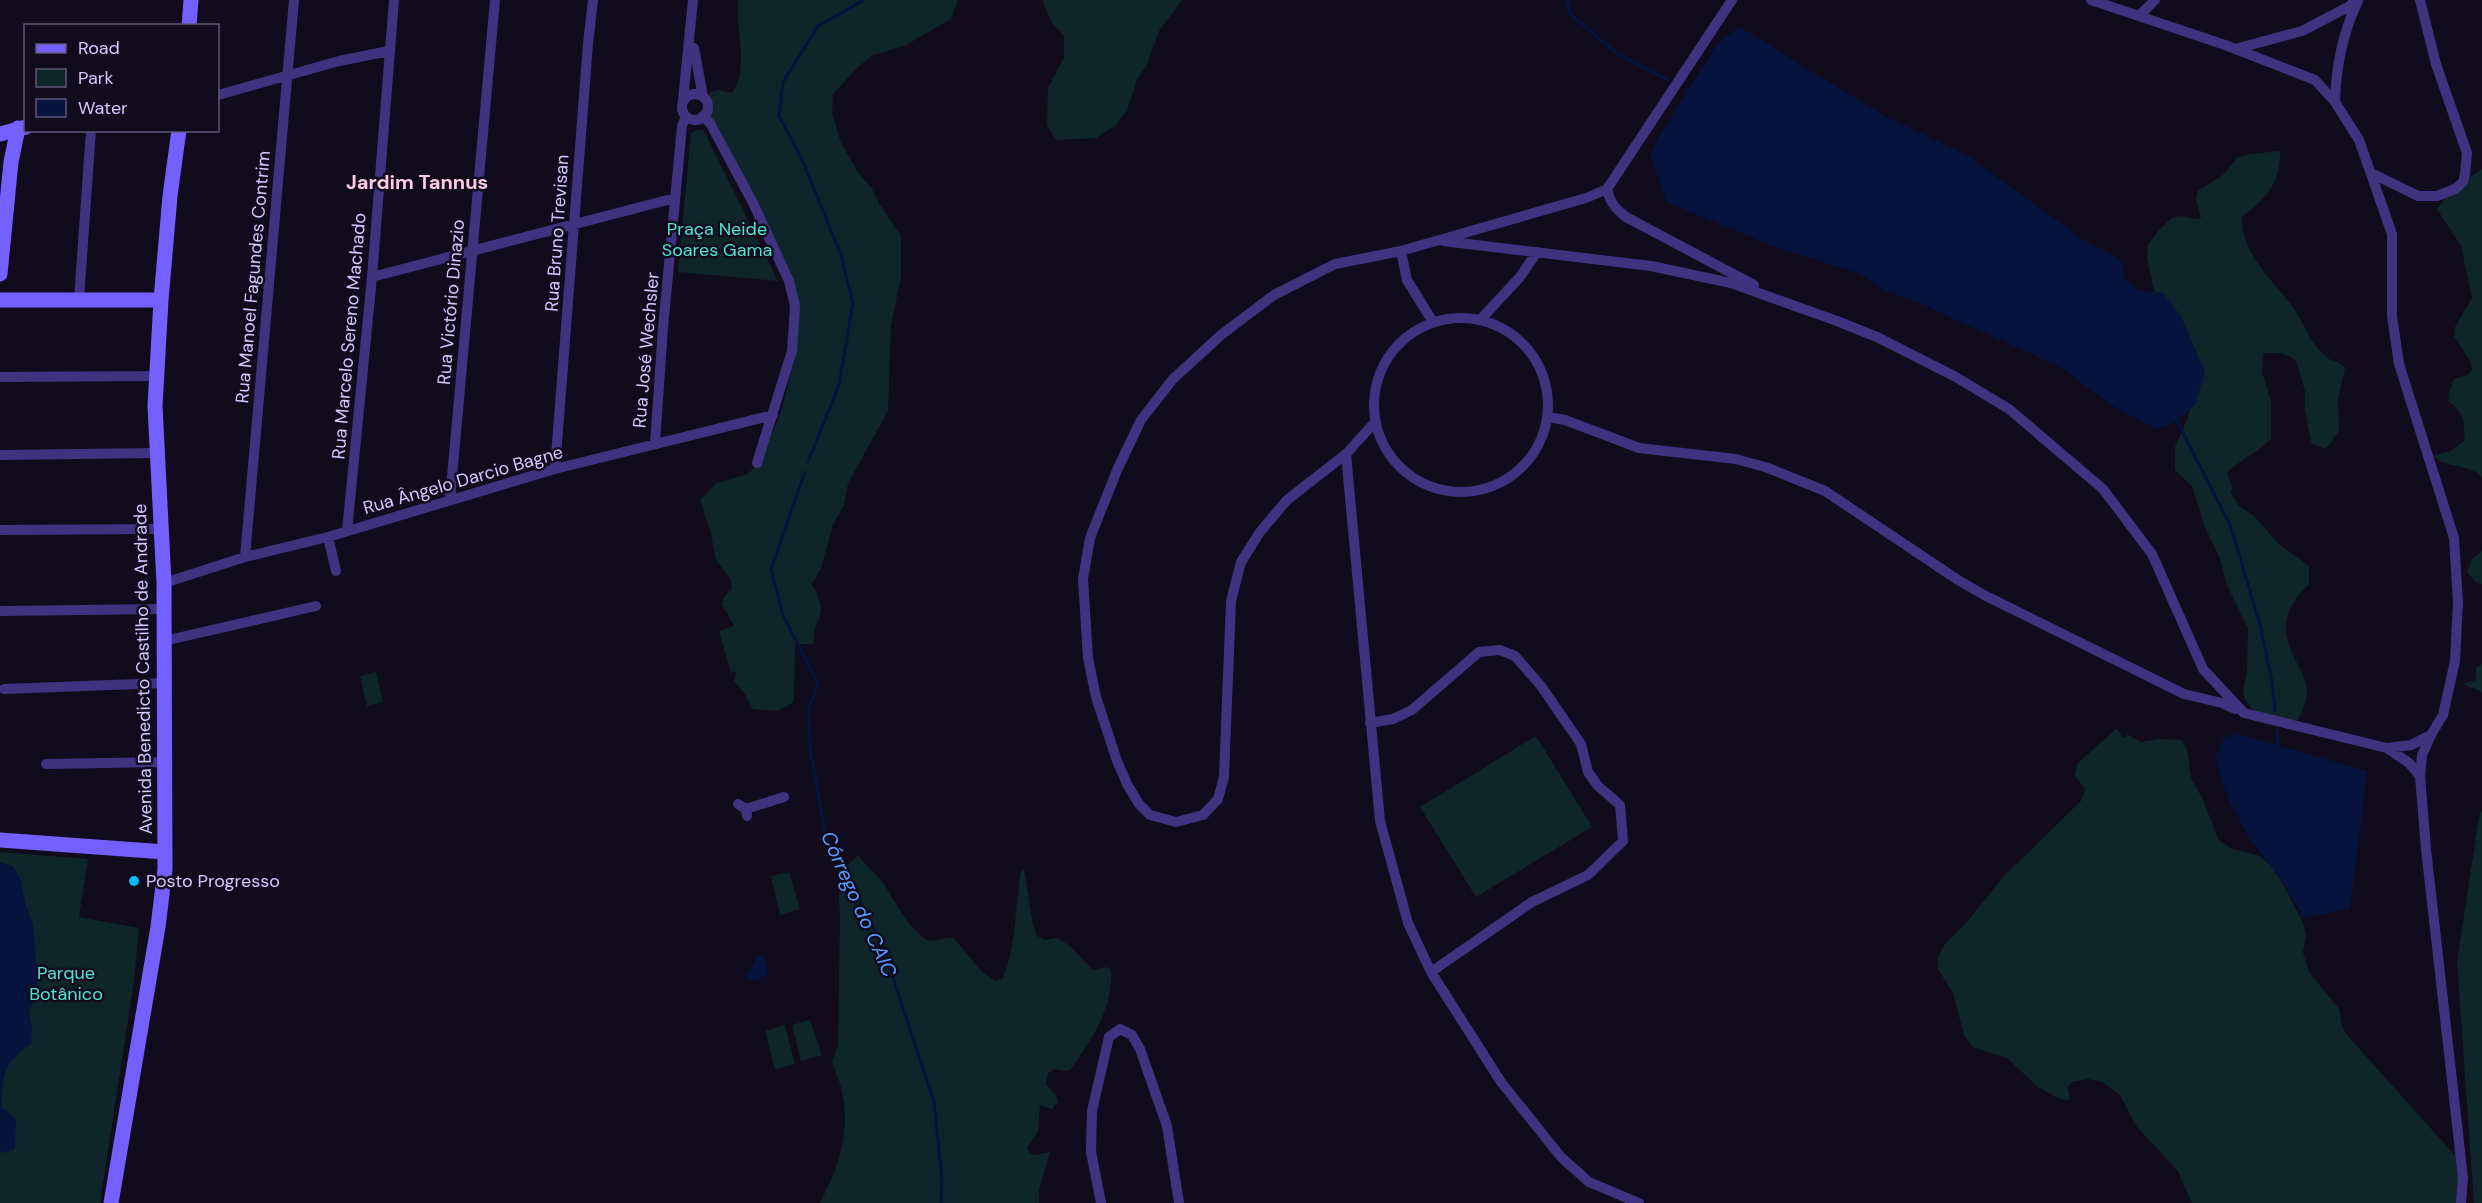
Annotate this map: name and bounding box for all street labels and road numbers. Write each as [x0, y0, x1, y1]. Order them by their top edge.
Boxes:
street label: Rua Manoel Fagundes Contrim [230, 150, 276, 404]
street label: Rua Bruno Trevisan [540, 154, 574, 312]
street label: Rua Marcelo Sereno Machado [326, 212, 372, 460]
street label: Rua Victório Dinazio [432, 218, 470, 386]
street label: Rua José Wechsler [627, 271, 665, 429]
street label: Rua Ângelo Darcio Bagne [360, 440, 566, 520]
street label: Avenida Benedicto Castilho de Andrade [128, 503, 158, 835]

